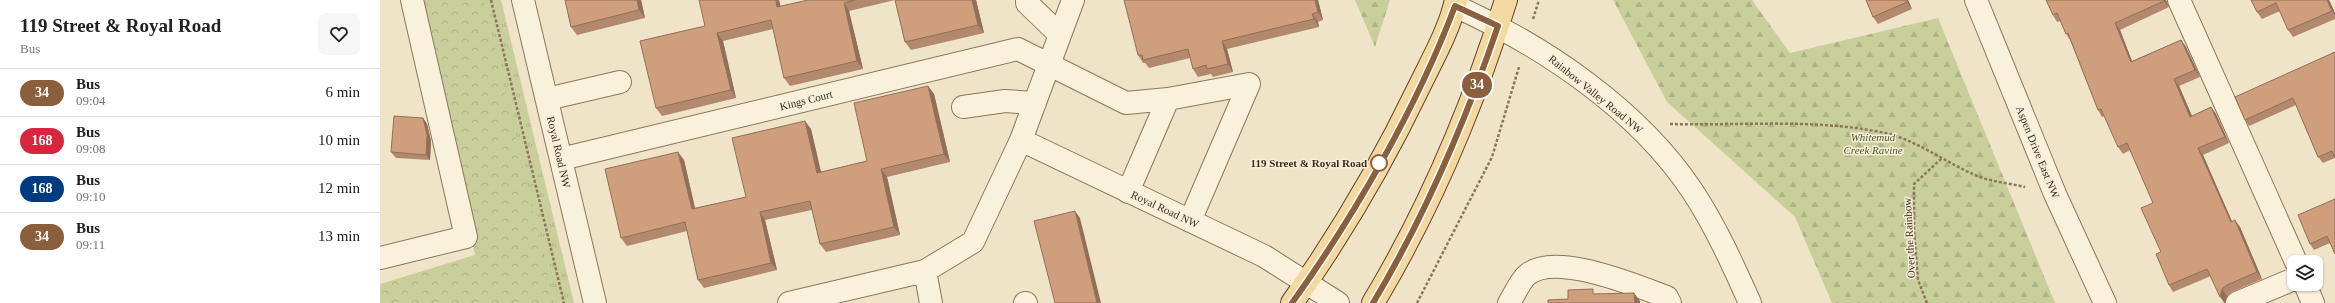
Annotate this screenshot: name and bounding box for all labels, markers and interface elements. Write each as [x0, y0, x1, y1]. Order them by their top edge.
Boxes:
button: heart [318, 13, 360, 55]
text: 119 Street & Royal Road [20, 15, 221, 36]
text: Bus [20, 41, 40, 56]
street label: Rainbow Valley Road NW [1547, 52, 1646, 136]
line badge: 34 [1459, 72, 1495, 98]
text: Bus [76, 76, 100, 92]
text: 34 [1470, 77, 1484, 92]
text: 6 min [325, 84, 360, 100]
text: 34 [35, 85, 49, 100]
street label: Kings Court [778, 88, 834, 112]
text: 09:04 [76, 93, 106, 108]
street label: Aspen Drive East NW [2014, 104, 2062, 201]
street label: Royal Road NW [545, 115, 573, 190]
text: Bus [76, 124, 100, 140]
park label: Whitemud Creek Ravine [1843, 131, 1903, 156]
text: 10 min [318, 132, 360, 148]
text: 168 [32, 133, 53, 148]
text: 09:08 [76, 141, 106, 156]
marker: 119 Street & Royal Road [1370, 154, 1388, 172]
place label: 119 Street & Royal Road [1250, 157, 1367, 169]
text: Bus [76, 172, 100, 188]
text: 12 min [318, 180, 360, 196]
text: 168 [32, 181, 53, 196]
street label: Royal Road NW [1129, 188, 1201, 230]
text: 09:10 [76, 189, 106, 204]
street label: Over the Rainbow [1901, 197, 1917, 279]
text: Bus [76, 220, 100, 236]
text: 13 min [318, 228, 360, 244]
text: 34 [35, 229, 49, 244]
text: 09:11 [76, 237, 105, 252]
map controls [2287, 255, 2323, 291]
button: layers [2287, 255, 2323, 291]

